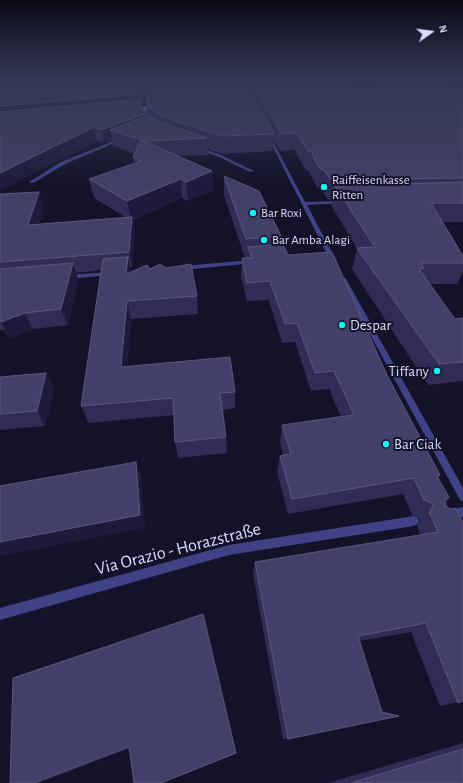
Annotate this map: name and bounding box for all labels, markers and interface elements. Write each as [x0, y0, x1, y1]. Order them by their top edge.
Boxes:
north arrow [411, 12, 451, 52]
text: N [437, 24, 449, 34]
place label: Raiffeisenkasse Ritten [332, 172, 410, 203]
marker: Raiffeisenkasse Ritten [319, 182, 329, 192]
place label: Bar Roxi [261, 205, 302, 221]
marker: Bar Roxi [248, 208, 258, 218]
place label: Bar Amba Alagi [272, 232, 350, 248]
marker: Bar Amba Alagi [259, 235, 269, 245]
place label: Despar [350, 316, 391, 334]
marker: Despar [337, 320, 347, 330]
place label: Tiffany [388, 362, 429, 380]
marker: Tiffany [432, 366, 442, 376]
place label: Bar Ciak [394, 435, 441, 453]
marker: Bar Ciak [381, 439, 391, 449]
street label: Via Orazio - Horazstraße [93, 518, 263, 580]

